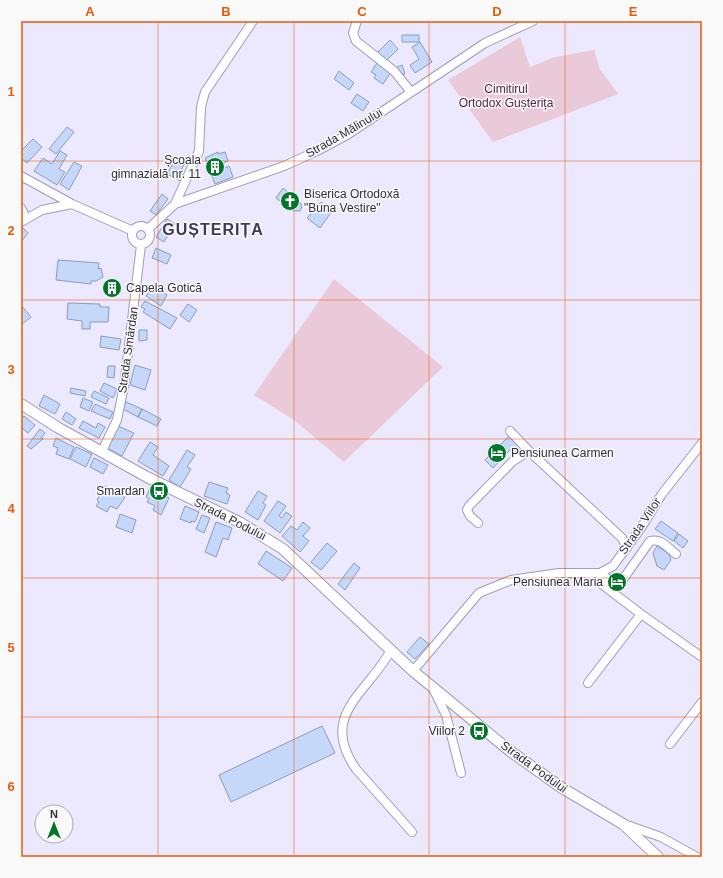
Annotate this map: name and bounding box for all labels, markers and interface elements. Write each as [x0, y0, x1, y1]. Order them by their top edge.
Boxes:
text: A [85, 4, 95, 19]
text: B [221, 4, 231, 19]
text: C [357, 4, 367, 19]
text: D [492, 4, 502, 19]
text: E [629, 4, 638, 19]
park label: Cimitirul Ortodox Gușterița [459, 82, 554, 110]
text: 1 [7, 84, 15, 99]
street label: Strada Mălinului [303, 105, 385, 161]
place label: Școala gimnazială nr. 11 [111, 153, 201, 181]
building icon: Școala gimnazială nr. 11 [204, 156, 226, 178]
place label: Biserica Ortodoxă "Buna Vestire" [304, 187, 400, 215]
church icon: Biserica Ortodoxă "Buna Vestire" [279, 190, 301, 212]
district label: GUȘTERIȚA [162, 221, 264, 238]
text: 2 [7, 223, 15, 238]
building icon: Capela Gotică [101, 277, 123, 299]
place label: Capela Gotică [126, 281, 202, 295]
street label: Strada Smârdan [115, 306, 141, 394]
text: 3 [7, 362, 15, 377]
hotel icon: Pensiunea Carmen [486, 442, 508, 464]
place label: Pensiunea Carmen [511, 446, 614, 460]
bus stop icon: Smardan [148, 480, 170, 502]
place label: Smardan [96, 484, 145, 498]
street label: Strada Podului [192, 495, 268, 543]
street label: Strada Viilor [616, 495, 664, 557]
text: 4 [7, 501, 15, 516]
hotel icon: Pensiunea Maria [606, 571, 628, 593]
place label: Pensiunea Maria [513, 575, 603, 589]
text: 5 [7, 640, 15, 655]
bus stop icon: Viilor 2 [468, 720, 490, 742]
place label: Viilor 2 [429, 724, 465, 738]
street label: Strada Podului [498, 738, 570, 796]
text: 6 [7, 779, 15, 794]
north arrow [34, 804, 74, 844]
text: N [50, 808, 58, 820]

